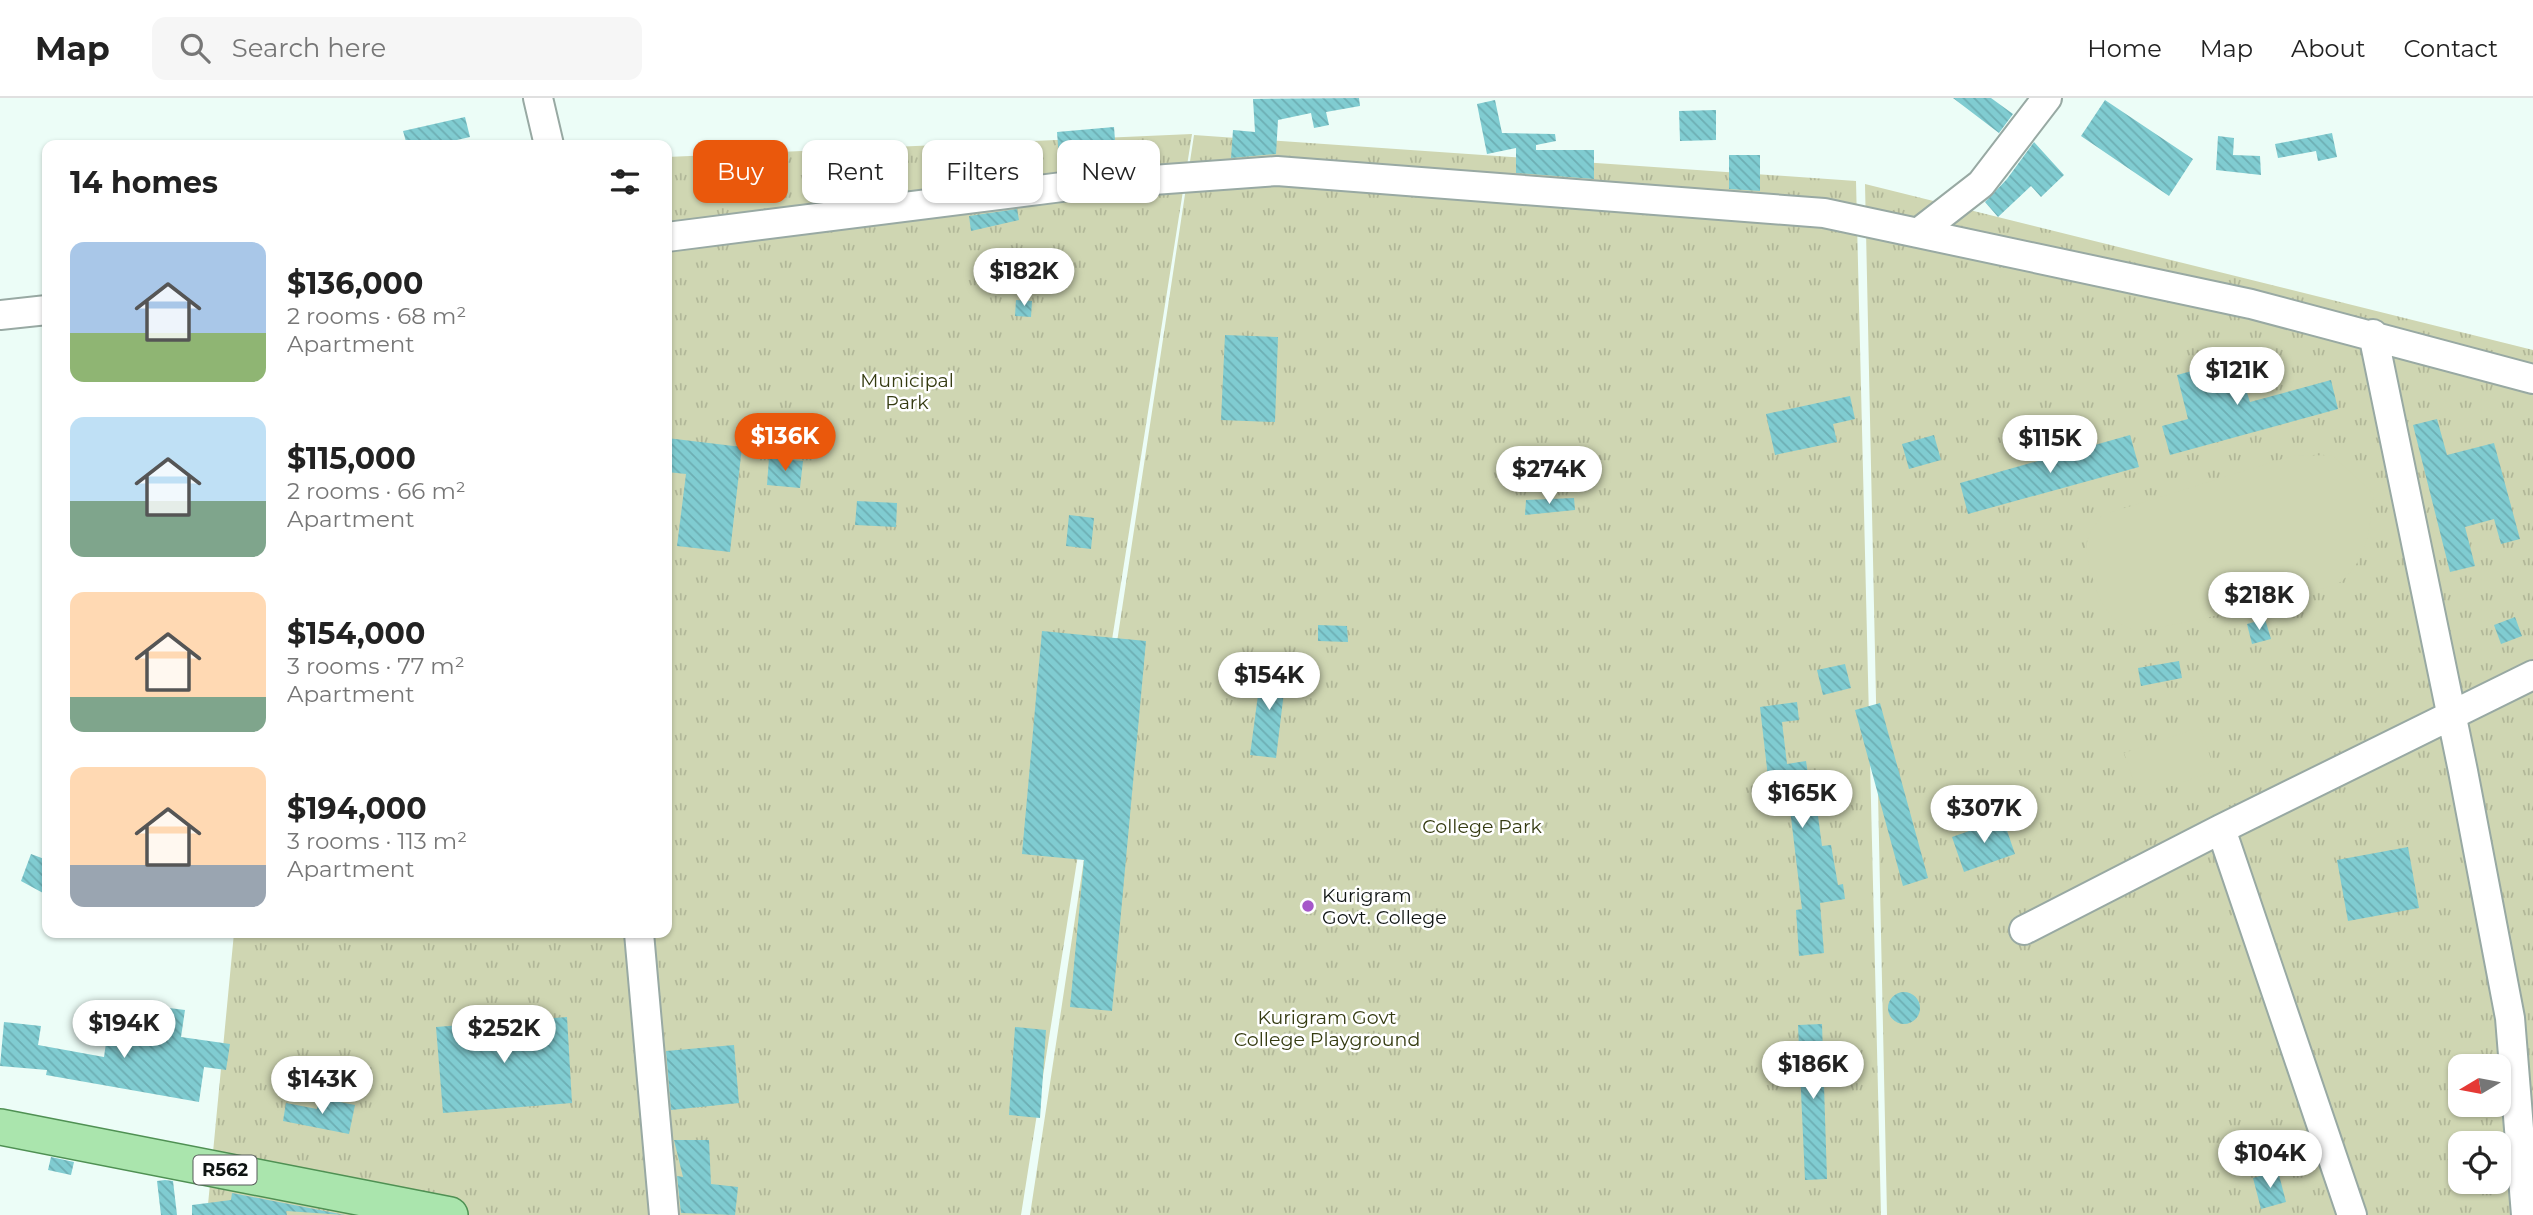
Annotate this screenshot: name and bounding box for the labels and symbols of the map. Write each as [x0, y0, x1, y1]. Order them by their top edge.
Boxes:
pin: $182K [975, 248, 1073, 308]
pin: $121K [2188, 348, 2286, 407]
park label: Municipal Park [860, 369, 954, 414]
pin: $136K [736, 414, 834, 473]
pin: $115K [2001, 416, 2099, 475]
pin: $274K [1500, 446, 1598, 506]
pin: $218K [2210, 573, 2308, 632]
pin: $154K [1220, 652, 1318, 712]
pin: $165K [1753, 770, 1851, 830]
pin: $307K [1935, 786, 2033, 845]
park label: College Park [1422, 815, 1542, 838]
place label: Kurigram Govt. College [1322, 884, 1447, 929]
marker: Kurigram Govt. College [1300, 898, 1316, 914]
pin: $194K [75, 1000, 173, 1060]
pin: $252K [455, 1006, 553, 1065]
park label: Kurigram Govt College Playground [1234, 1006, 1420, 1051]
pin: $186K [1764, 1042, 1862, 1101]
north arrow [2448, 1054, 2511, 1116]
pin: $143K [273, 1056, 371, 1116]
pin: $104K [2221, 1130, 2319, 1190]
road number: R562 [194, 1156, 256, 1184]

